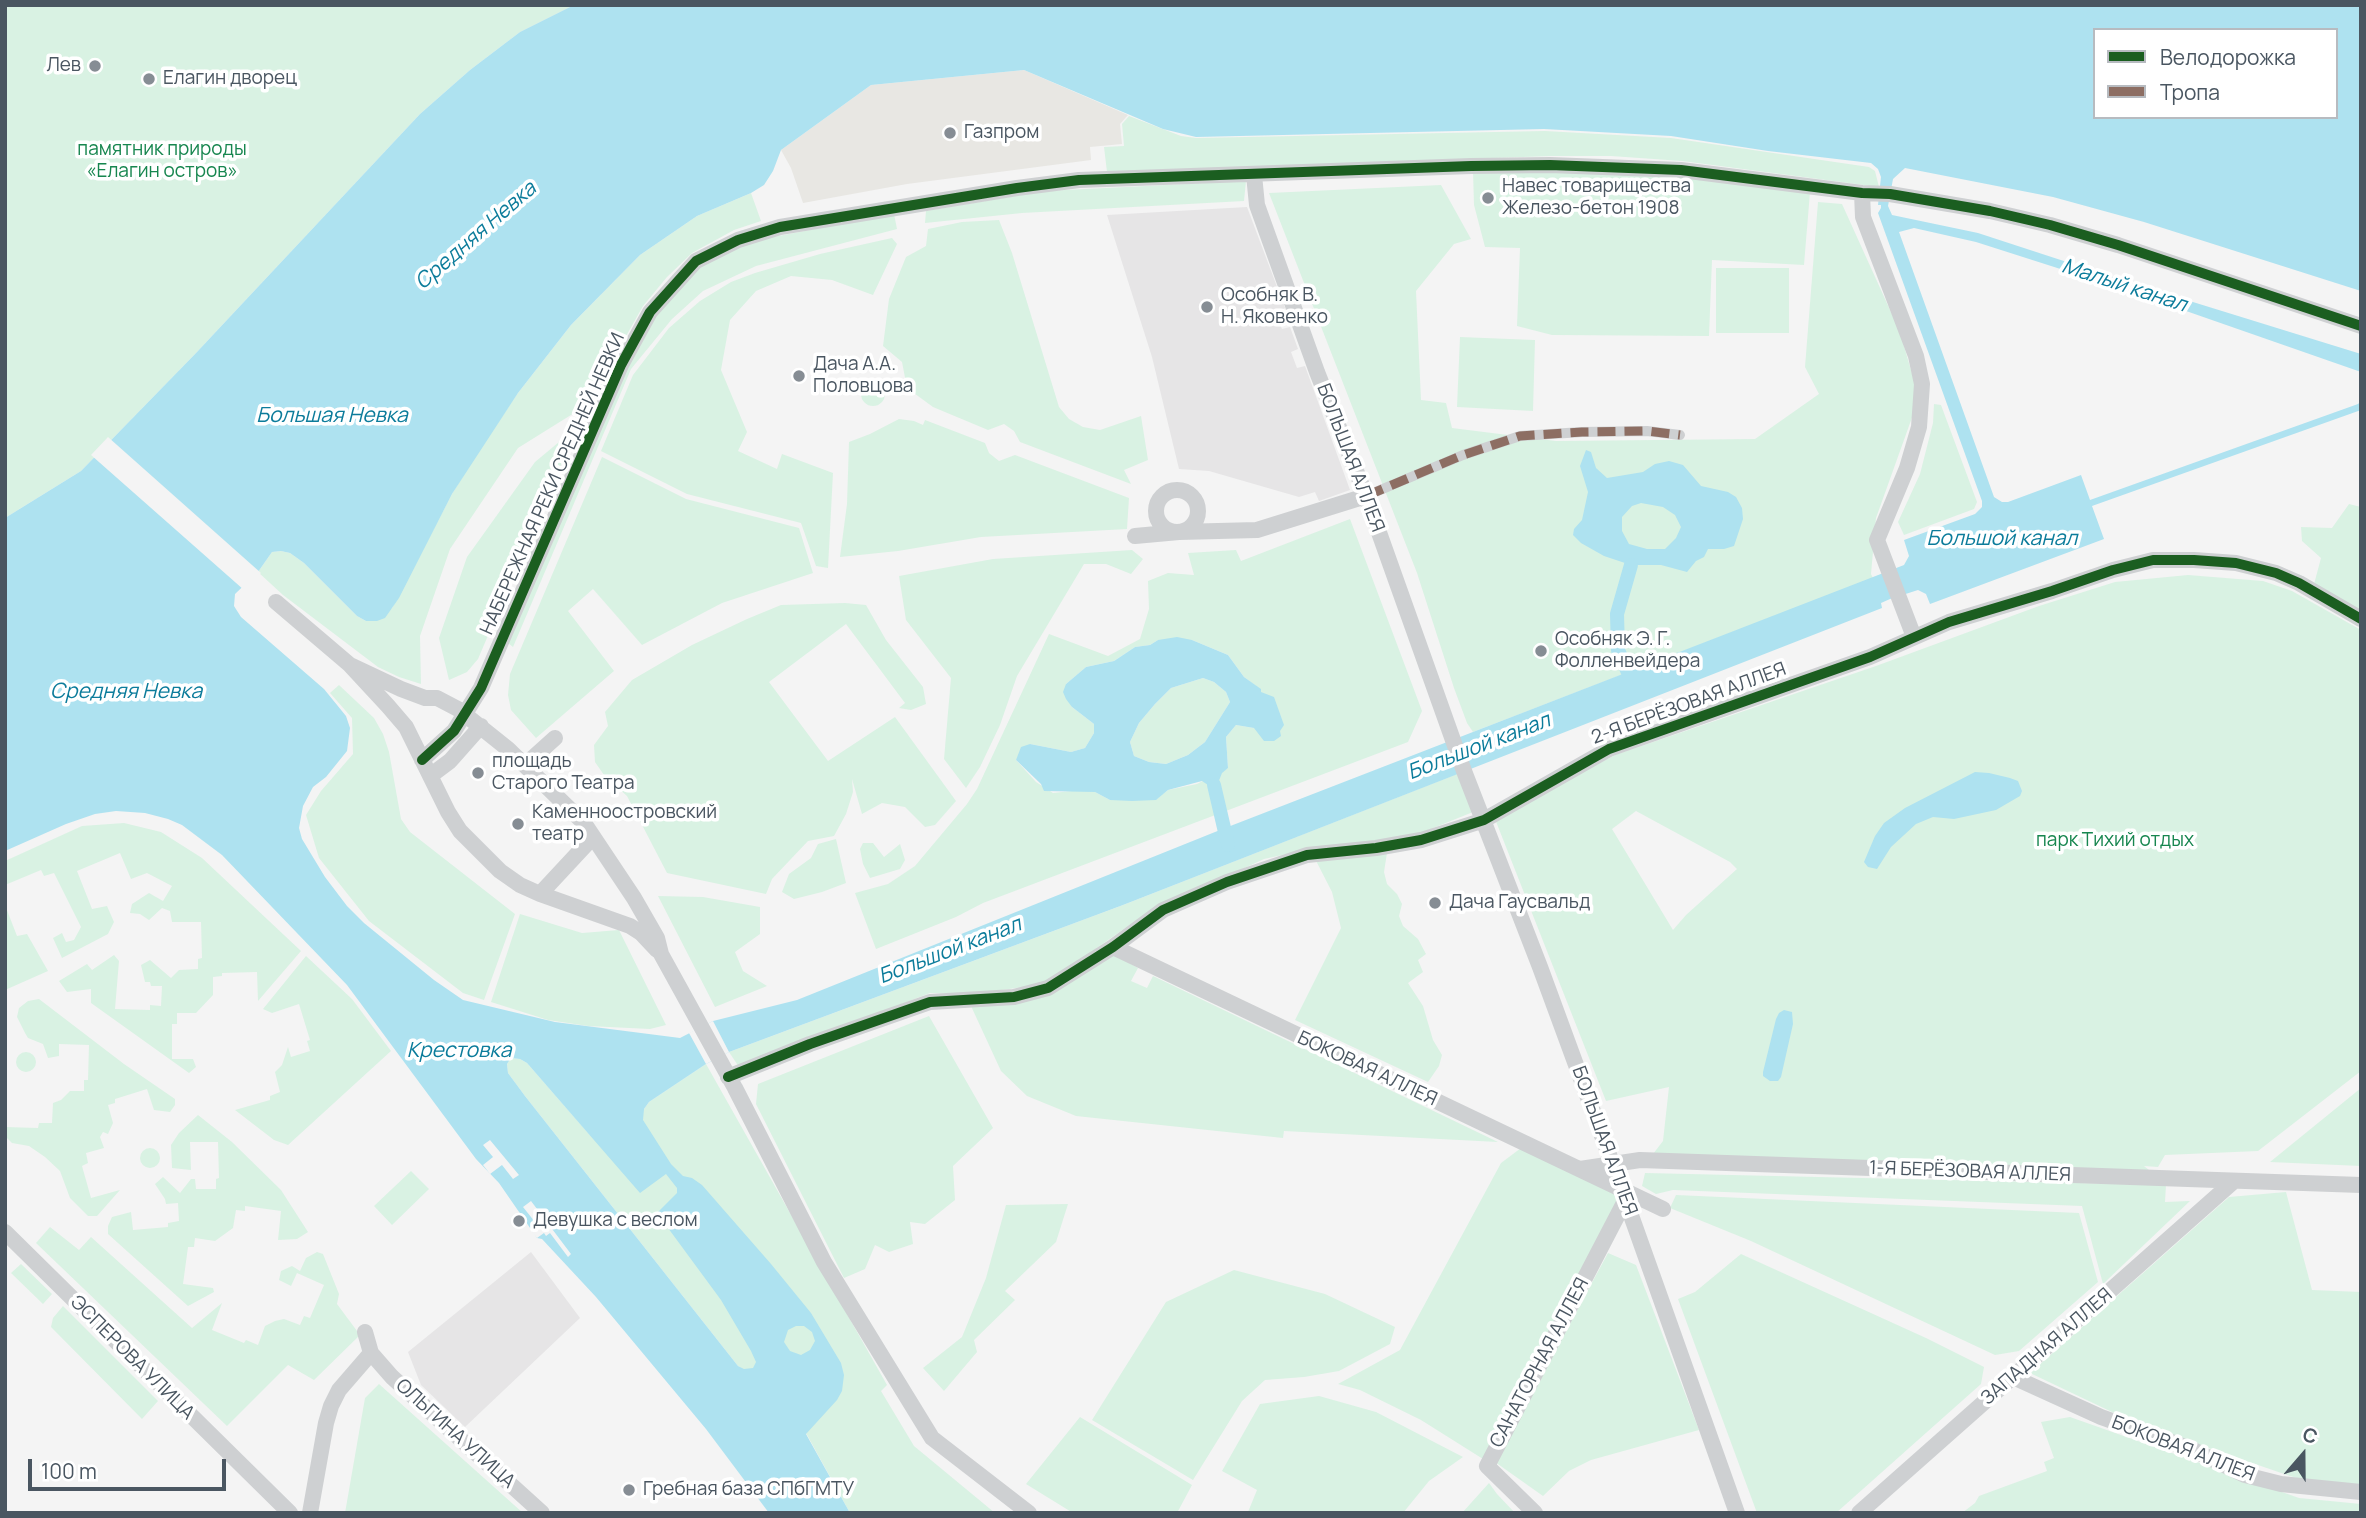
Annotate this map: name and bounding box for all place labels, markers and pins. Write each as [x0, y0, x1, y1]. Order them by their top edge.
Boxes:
place label: Лев [46, 55, 81, 77]
marker: Лев [87, 58, 103, 74]
place label: Елагин дворец [163, 68, 297, 90]
marker: Елагин дворец [141, 71, 157, 87]
place label: Газпром [964, 122, 1039, 144]
marker: Газпром [942, 125, 958, 141]
place label: Навес товарищества Железо-бетон 1908 [1502, 176, 1691, 220]
marker: Навес товарищества Железо-бетон 1908 [1480, 190, 1496, 206]
place label: Особняк В. Н. Яковенко [1221, 285, 1328, 329]
marker: Особняк В. Н. Яковенко [1199, 299, 1215, 315]
place label: Дача А.А. Половцова [813, 354, 913, 398]
marker: Дача А.А. Половцова [791, 368, 807, 384]
place label: Особняк Э. Г. Фолленвейдера [1555, 629, 1700, 673]
marker: Особняк Э. Г. Фолленвейдера [1533, 643, 1549, 659]
place label: площадь Старого Театра [492, 751, 634, 795]
marker: площадь Старого Театра [470, 765, 486, 781]
place label: Каменноостровский театр [532, 802, 717, 846]
marker: Каменноостровский театр [510, 816, 526, 832]
place label: Дача Гаусвальд [1449, 892, 1590, 914]
marker: Дача Гаусвальд [1427, 895, 1443, 911]
place label: Девушка с веслом [533, 1210, 698, 1232]
marker: Девушка с веслом [511, 1213, 527, 1229]
place label: Гребная база СПбГМТУ [643, 1479, 854, 1501]
marker: Гребная база СПбГМТУ [621, 1482, 637, 1498]

